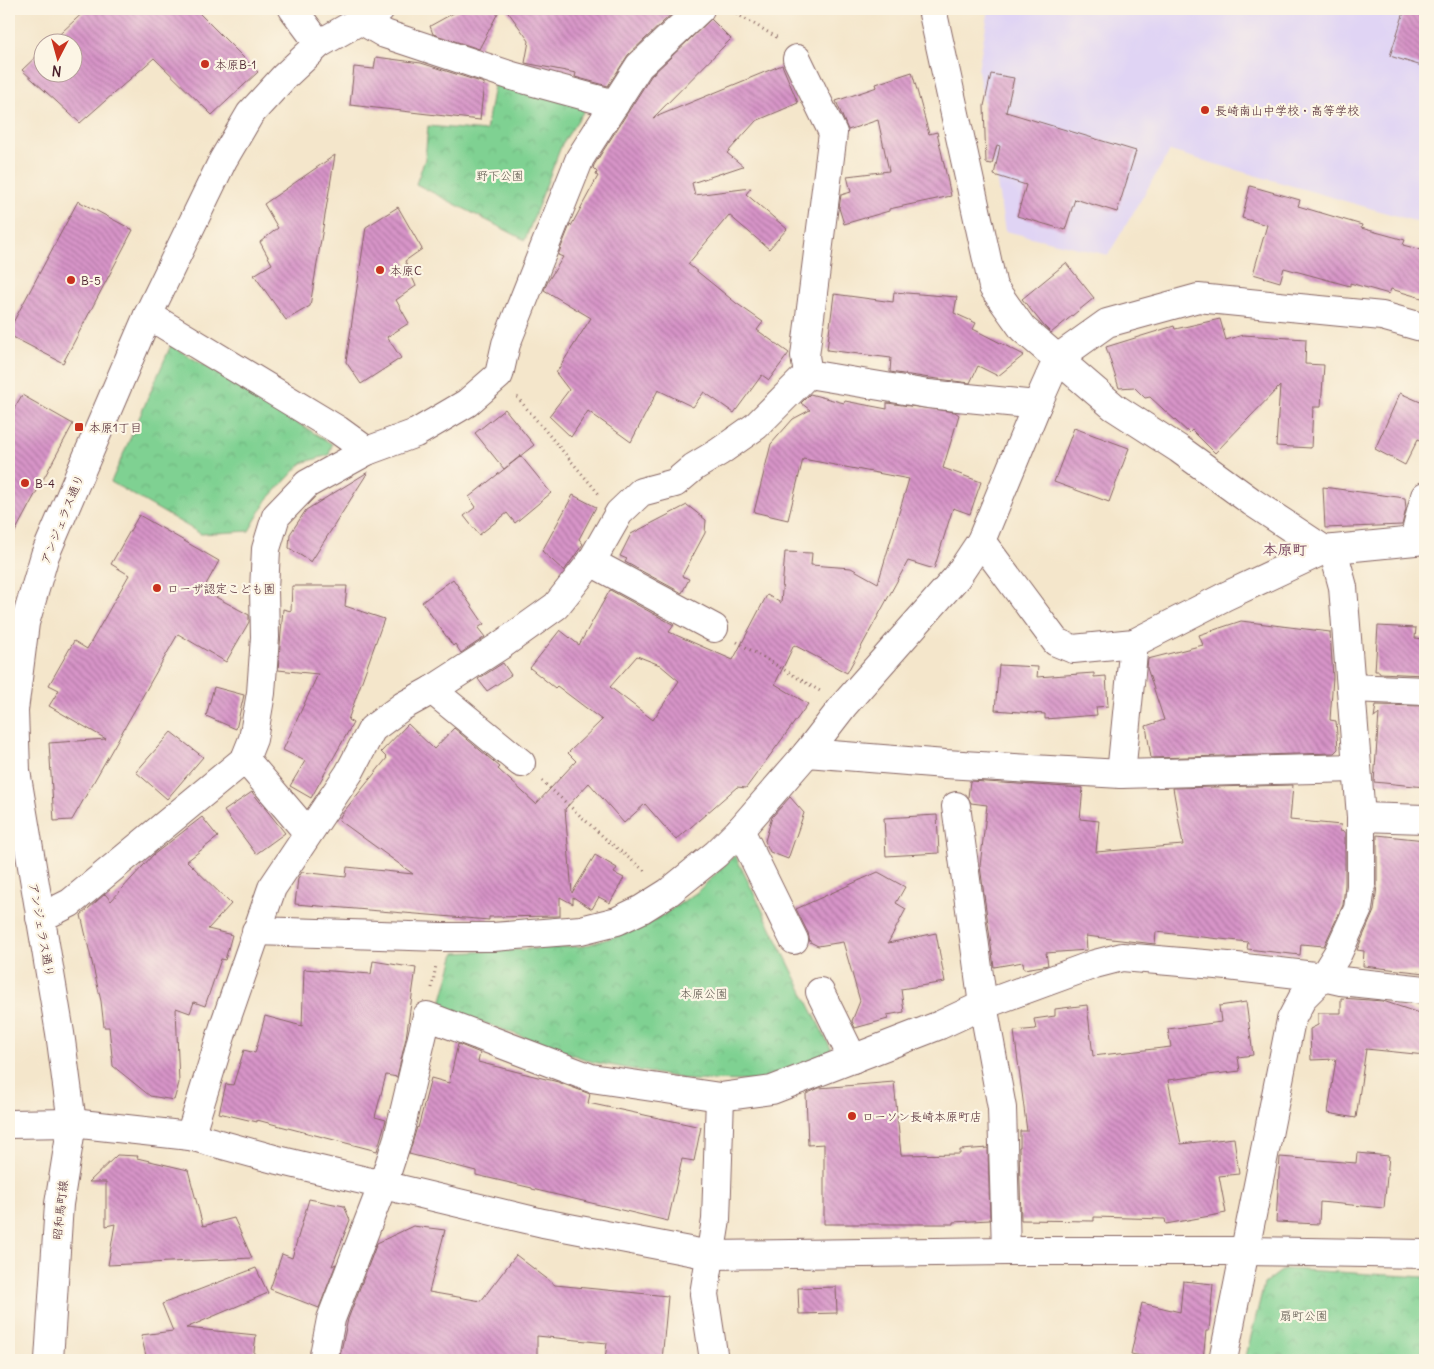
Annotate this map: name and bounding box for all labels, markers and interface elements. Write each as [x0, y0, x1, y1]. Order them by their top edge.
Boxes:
north arrow [32, 32, 82, 82]
place label: 本原B-1 [215, 57, 256, 72]
marker: 本原B-1 [199, 58, 211, 70]
text: N [51, 61, 62, 80]
place label: 長崎南山中学校・高等学校 [1215, 103, 1359, 118]
marker: 長崎南山中学校・高等学校 [1199, 104, 1211, 116]
park label: 野下公園 [476, 168, 524, 183]
place label: 本原C [390, 263, 422, 278]
marker: 本原C [374, 264, 386, 276]
place label: B-5 [81, 273, 101, 288]
marker: B-5 [65, 274, 77, 286]
place label: 本原1丁目 [89, 420, 142, 435]
marker: 本原1丁目 [73, 421, 85, 433]
street label: アンジェラス通り [37, 472, 87, 566]
place label: B-4 [35, 476, 55, 491]
marker: B-4 [19, 477, 31, 489]
district label: 本原町 [1262, 540, 1308, 559]
place label: ローザ認定こども園 [167, 581, 275, 596]
marker: ローザ認定こども園 [151, 582, 163, 594]
street label: アンジェラス通り [26, 882, 58, 978]
park label: 本原公園 [680, 986, 728, 1001]
place label: ローソン長崎本原町店 [862, 1109, 982, 1124]
marker: ローソン長崎本原町店 [846, 1110, 858, 1122]
street label: 昭和馬町線 [49, 1179, 71, 1241]
park label: 扇町公園 [1280, 1308, 1328, 1323]

